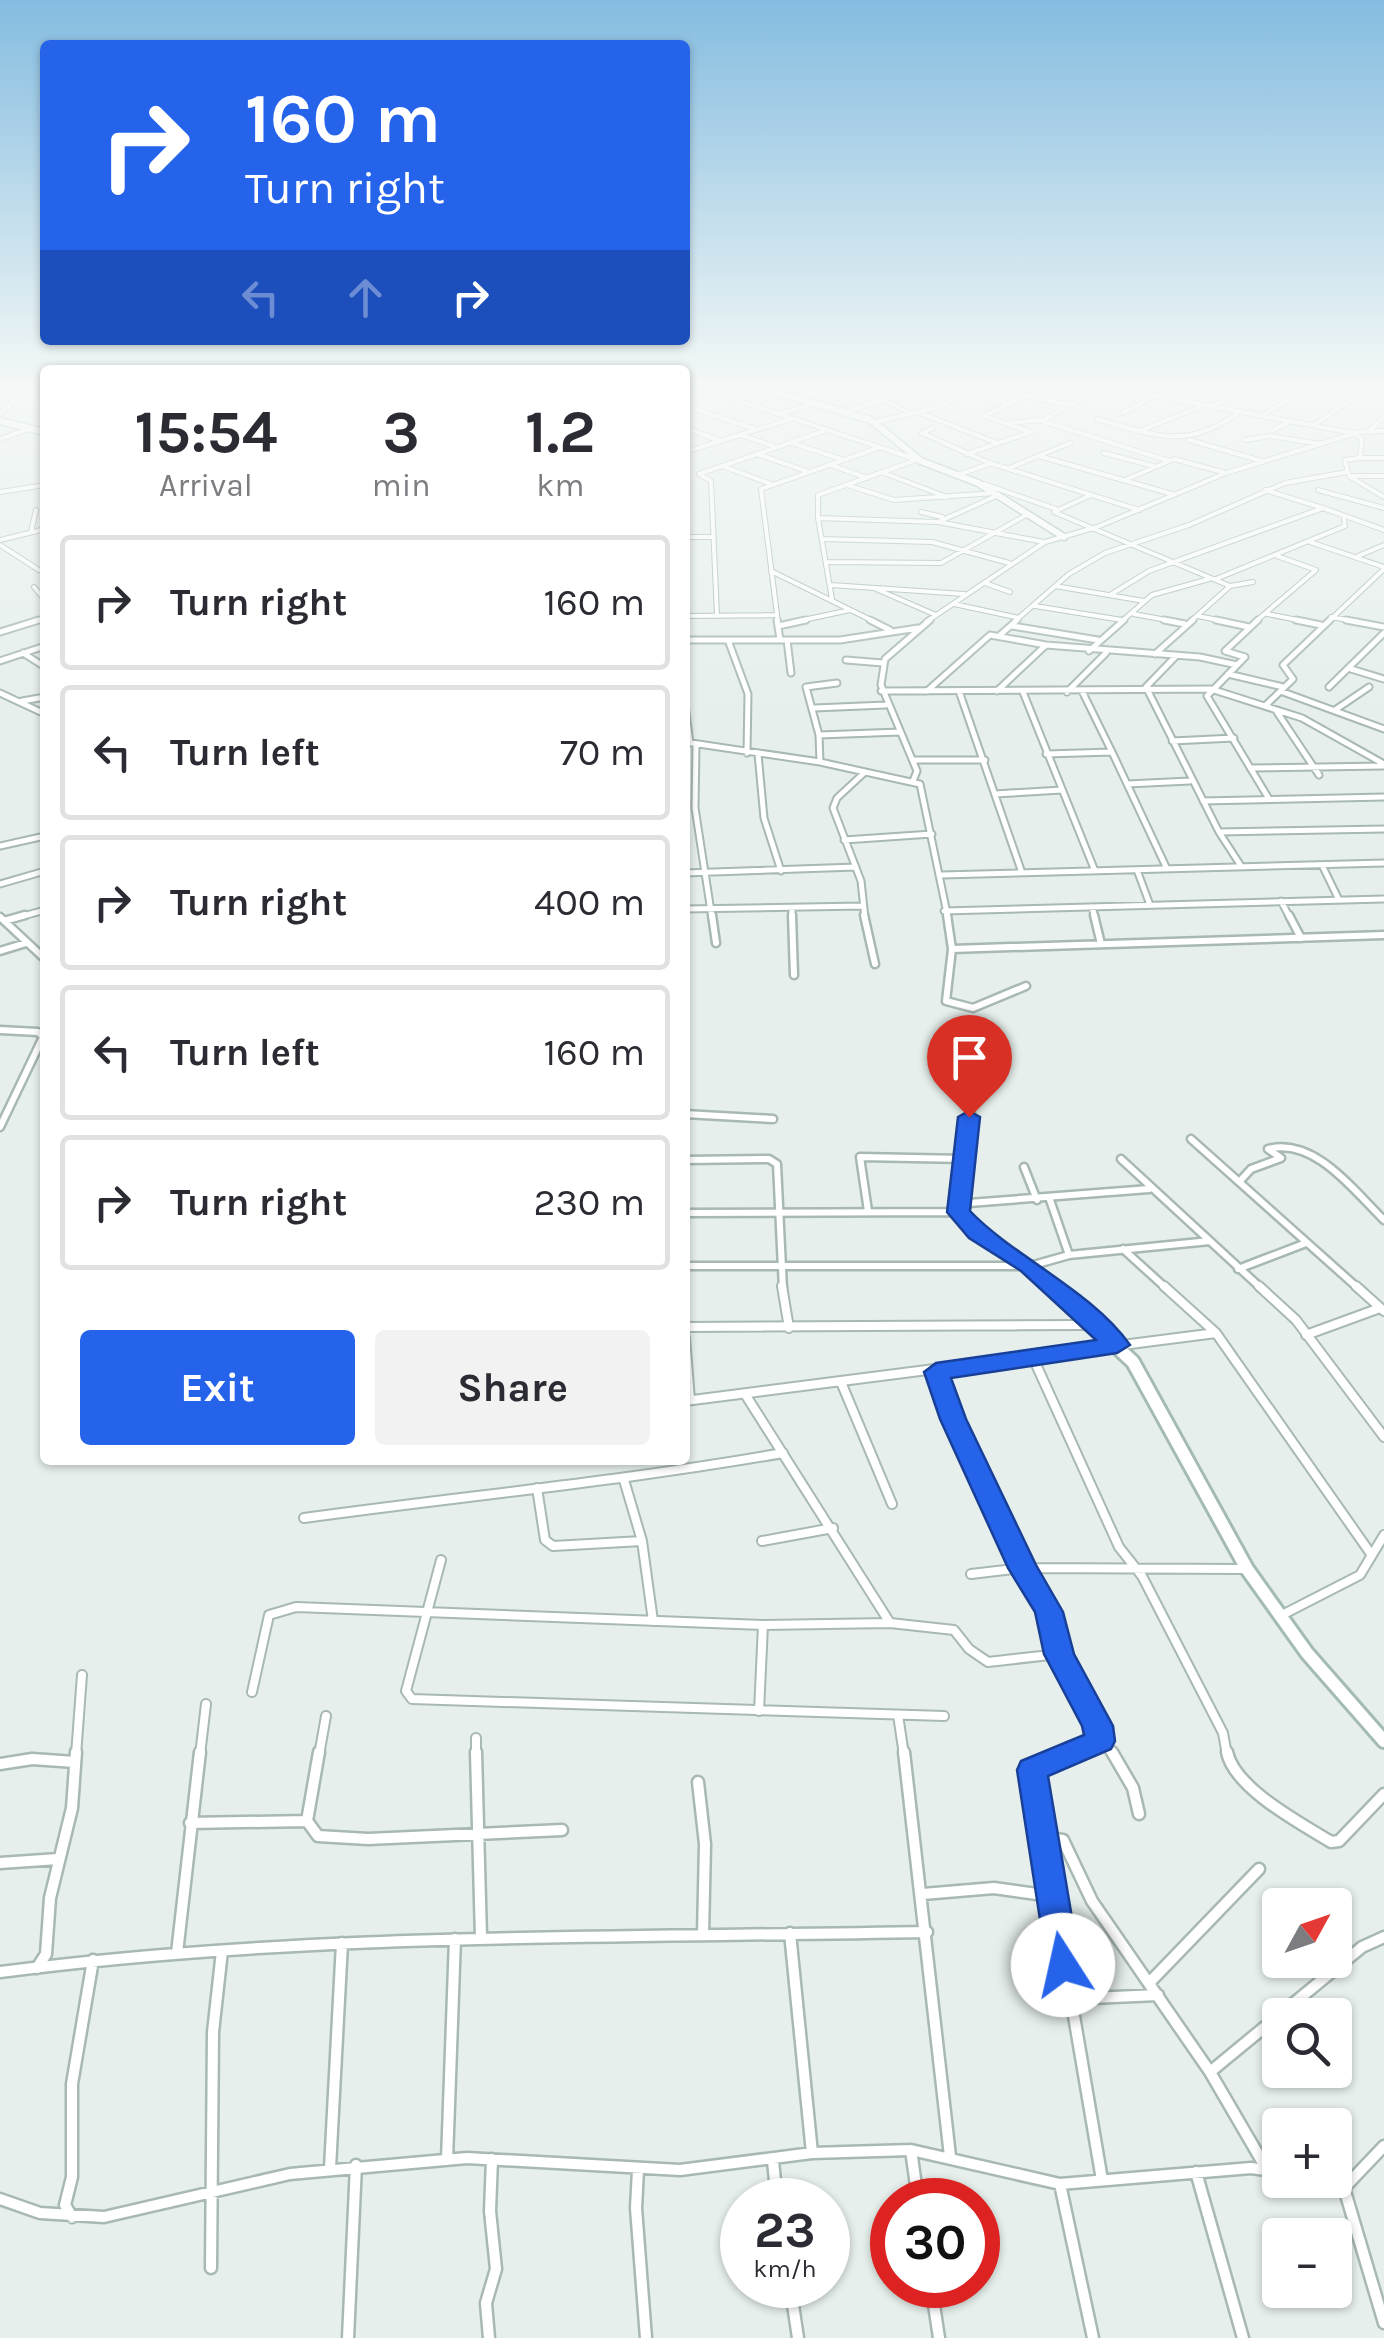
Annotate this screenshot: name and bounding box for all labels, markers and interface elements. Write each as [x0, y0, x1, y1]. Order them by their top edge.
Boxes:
text: 160 m [245, 78, 441, 160]
icon: right [80, 80, 210, 210]
text: Turn right [245, 162, 445, 214]
icon: left [233, 270, 288, 325]
icon: ahead [338, 270, 393, 325]
icon: right [443, 270, 498, 325]
text: 15:54 [134, 397, 277, 467]
text: 3 [383, 397, 420, 467]
text: 1.2 [525, 397, 596, 467]
text: Arrival [159, 467, 253, 504]
text: min [372, 467, 431, 504]
text: km [536, 467, 584, 504]
icon: right [85, 575, 140, 630]
text: Turn right [170, 580, 347, 625]
text: 160 m [544, 580, 645, 625]
icon: left [85, 725, 140, 780]
text: Turn left [170, 730, 320, 775]
text: 70 m [560, 730, 645, 775]
icon: right [85, 875, 140, 930]
text: Turn right [170, 880, 347, 925]
text: 400 m [534, 880, 645, 925]
pin [927, 1015, 1012, 1118]
icon: left [85, 1025, 140, 1080]
text: Turn left [170, 1030, 320, 1075]
text: 160 m [544, 1030, 645, 1075]
icon: arrive [942, 1030, 997, 1085]
icon: right [85, 1175, 140, 1230]
text: Turn right [170, 1180, 347, 1225]
text: 230 m [533, 1180, 645, 1225]
button: Exit [80, 1330, 355, 1445]
button: Share [375, 1330, 650, 1445]
north arrow [1262, 1888, 1352, 1978]
map controls [1262, 1888, 1352, 2308]
position arrow [1011, 1913, 1115, 2017]
button: search [1262, 1998, 1352, 2088]
button: + [1262, 2108, 1352, 2198]
speed limit sign: 30 [870, 2178, 1000, 2308]
text: 23 [754, 2201, 816, 2260]
button: − [1262, 2218, 1352, 2308]
text: km/h [753, 2254, 817, 2283]

